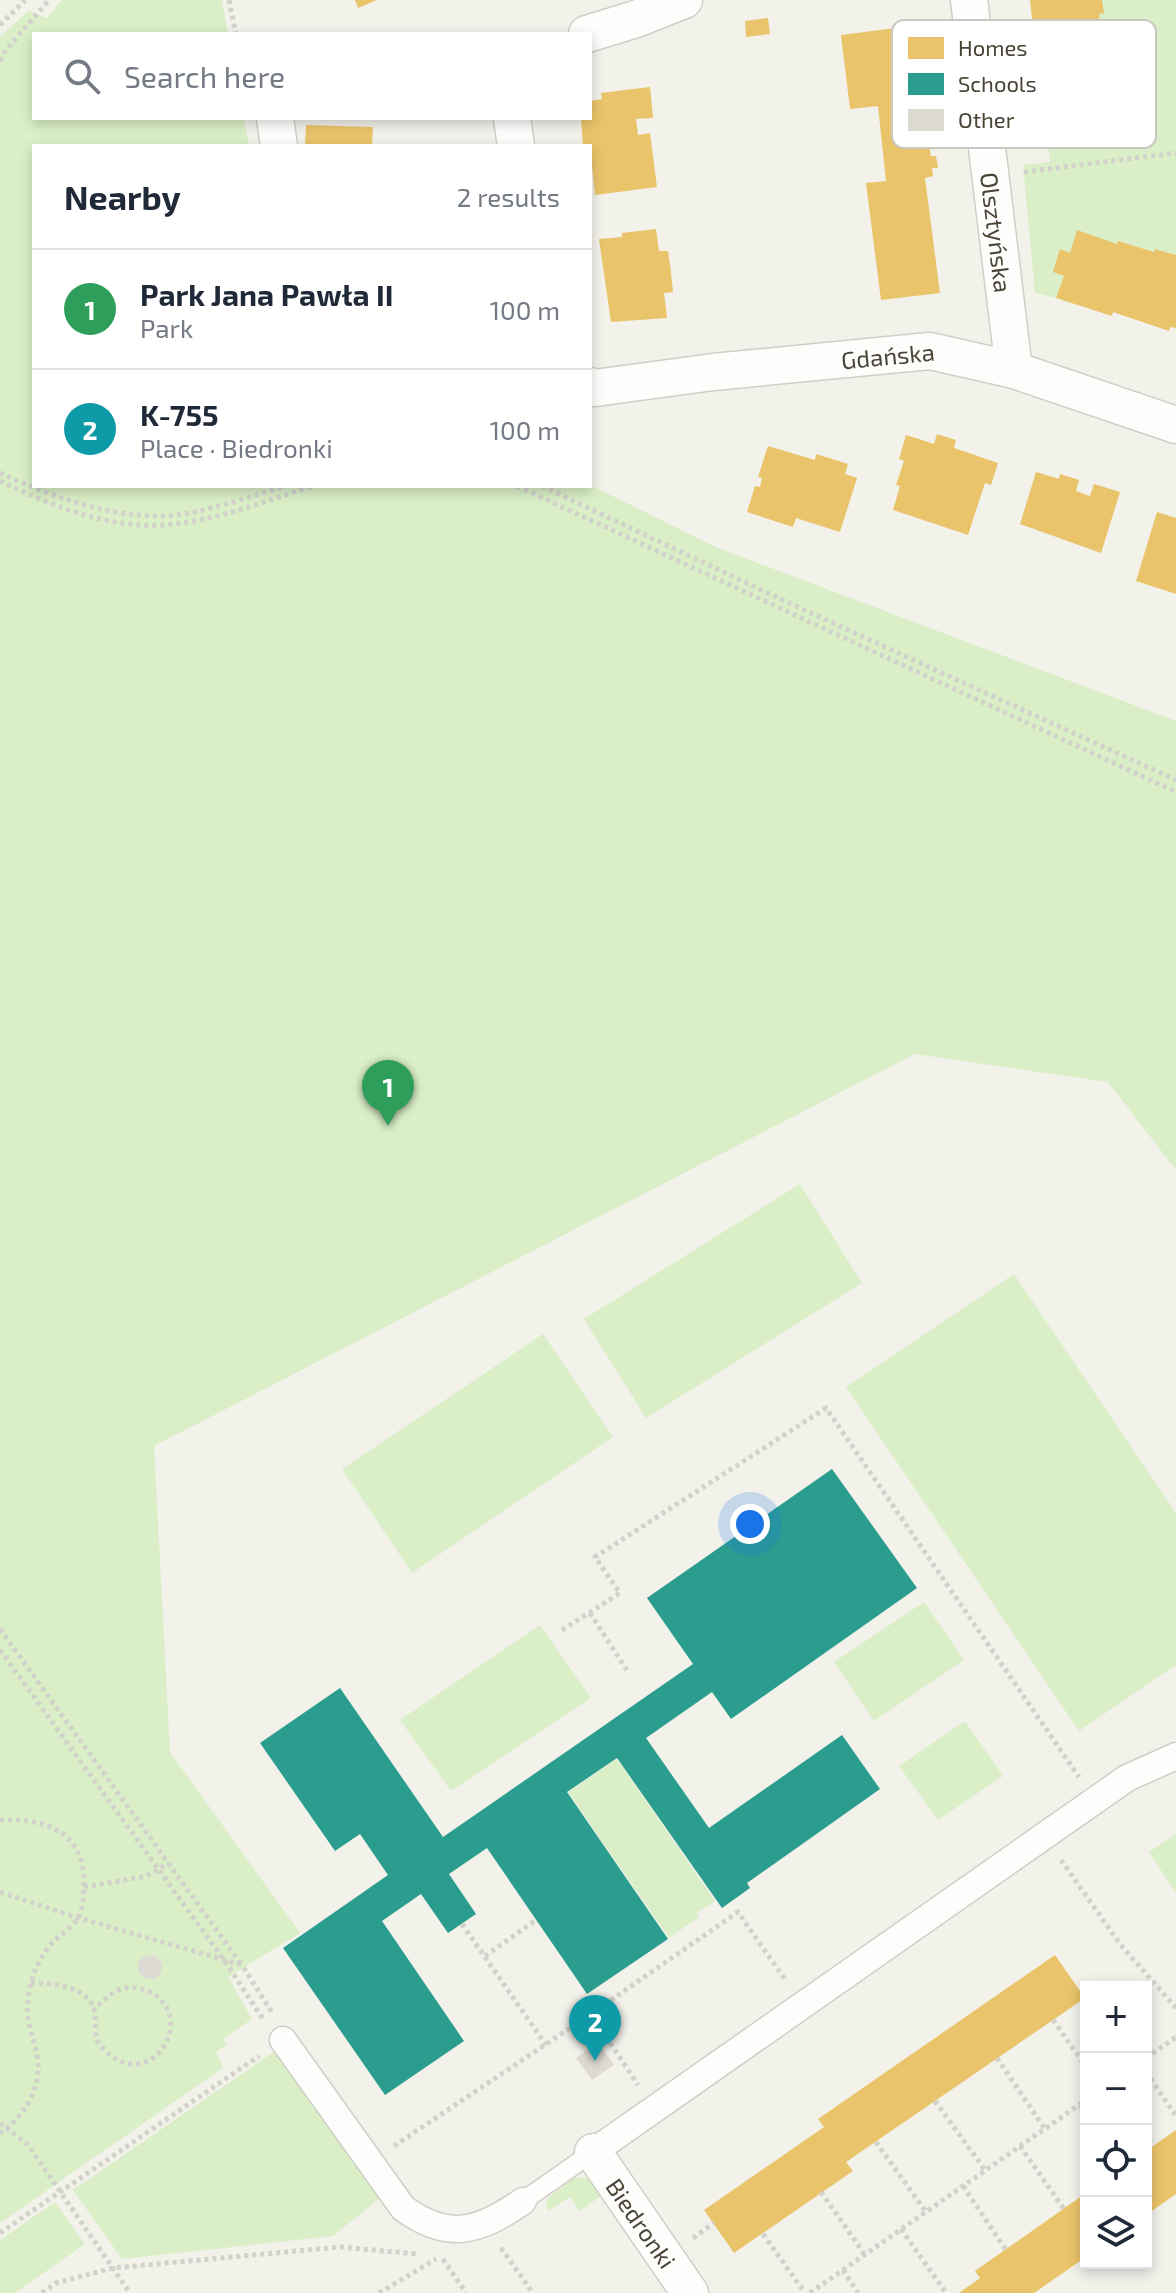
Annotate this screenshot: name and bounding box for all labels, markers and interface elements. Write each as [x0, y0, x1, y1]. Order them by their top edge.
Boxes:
legend [892, 20, 1156, 148]
search box [32, 32, 592, 120]
text: Homes [958, 34, 1027, 60]
icon: search [60, 54, 104, 98]
text: Search here [124, 58, 285, 94]
text: Schools [958, 70, 1037, 96]
text: Other [958, 106, 1015, 132]
street label: Olsztyńska [976, 170, 1019, 294]
text: Nearby [64, 176, 181, 217]
text: 2 results [457, 181, 560, 212]
text: Park Jana Pawła II [140, 276, 394, 312]
text: 1 [84, 294, 96, 325]
text: 100 m [490, 294, 560, 325]
text: Park [140, 312, 193, 343]
street label: Gdańska [840, 336, 936, 374]
text: K-755 [140, 396, 219, 432]
text: 2 [82, 414, 98, 445]
text: 100 m [490, 414, 560, 445]
text: Place · Biedronki [140, 432, 333, 463]
pin: 1 [362, 1060, 414, 1126]
your location [730, 1504, 770, 1544]
map controls [1080, 1981, 1152, 2269]
button: + [1080, 1981, 1152, 2053]
pin: 2 [569, 1995, 621, 2061]
button: − [1080, 2053, 1152, 2125]
button: locate [1080, 2125, 1152, 2197]
street label: Biedronki [601, 2172, 683, 2273]
button: layers [1080, 2197, 1152, 2269]

